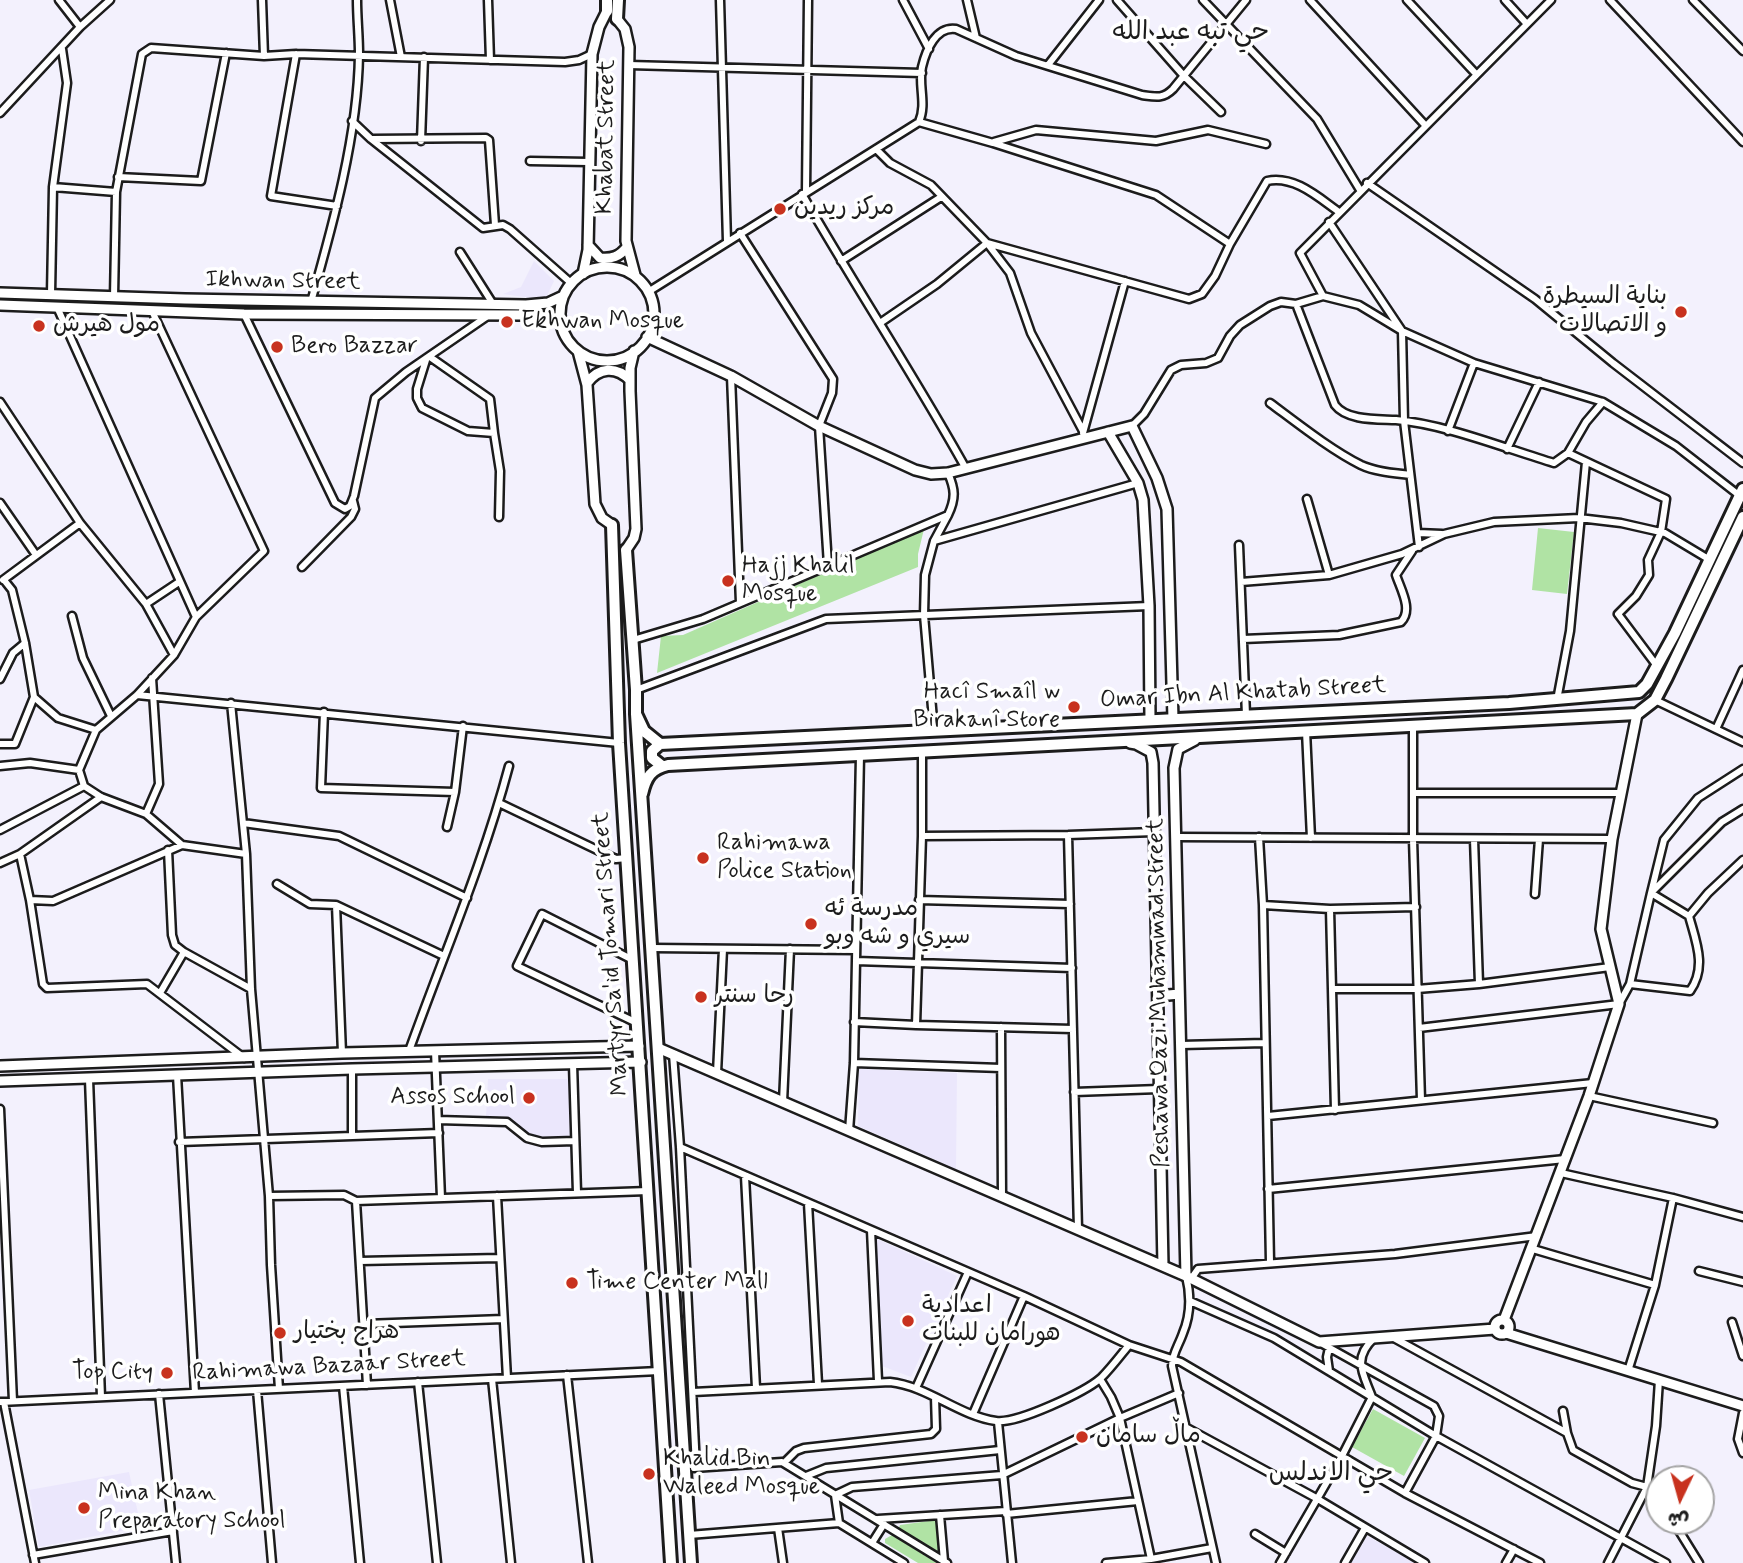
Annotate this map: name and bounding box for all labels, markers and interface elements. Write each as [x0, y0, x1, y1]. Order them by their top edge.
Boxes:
district label: حي تبه عبد الله [1113, 18, 1269, 50]
street label: Khabat Street [591, 59, 623, 215]
place label: مركز ريدين [794, 195, 894, 223]
marker: مركز ريدين [772, 201, 788, 217]
street label: Ikhwan Street [205, 266, 361, 298]
place label: بناية السيطرة و الاتصالات [1543, 284, 1667, 340]
marker: بناية السيطرة و الاتصالات [1673, 304, 1689, 320]
place label: Ekhwan Mosque [521, 308, 684, 336]
place label: مول هيرش [53, 312, 160, 340]
marker: Ekhwan Mosque [499, 314, 515, 330]
marker: مول هيرش [31, 318, 47, 334]
place label: Bero Bazzar [291, 333, 418, 361]
marker: Bero Bazzar [269, 339, 285, 355]
place label: Hajj Khalil Mosque [742, 553, 854, 609]
marker: Hajj Khalil Mosque [720, 573, 736, 589]
street label: Omar Ibn Al Khatab Street [1099, 672, 1387, 716]
place label: Hacî Smaîl w Birakanî Store [913, 679, 1060, 735]
marker: Hacî Smaîl w Birakanî Store [1066, 699, 1082, 715]
street label: Martyr Sa'id Tomari Street [588, 811, 636, 1097]
street label: Peshawa Qazi Muhammad Street [1143, 818, 1177, 1168]
place label: Rahimawa Police Station [717, 830, 852, 886]
marker: Rahimawa Police Station [695, 850, 711, 866]
place label: مدرسة ئه سيري و شه وبو [825, 896, 970, 952]
marker: مدرسة ئه سيري و شه وبو [803, 916, 819, 932]
place label: رحا سنتر [715, 983, 794, 1011]
marker: رحا سنتر [693, 989, 709, 1005]
place label: Assos School [390, 1084, 515, 1112]
marker: Assos School [521, 1090, 537, 1106]
place label: Time Center Mall [586, 1269, 768, 1297]
marker: Time Center Mall [564, 1275, 580, 1291]
place label: اعدادية هورامان للبنات [922, 1293, 1061, 1349]
marker: اعدادية هورامان للبنات [900, 1313, 916, 1329]
place label: هراج بختيار [294, 1319, 399, 1347]
marker: هراج بختيار [272, 1325, 288, 1341]
street label: Rahimawa Bazaar Street [192, 1345, 466, 1389]
place label: Top City [72, 1359, 153, 1387]
marker: Top City [159, 1365, 175, 1381]
place label: ماڵ سامان [1096, 1423, 1201, 1451]
marker: ماڵ سامان [1074, 1429, 1090, 1445]
place label: Khalid Bin Waleed Mosque [663, 1446, 820, 1502]
district label: حي الاندلس [1269, 1459, 1393, 1491]
north arrow [1645, 1465, 1715, 1535]
marker: Khalid Bin Waleed Mosque [641, 1466, 657, 1482]
place label: Mina Khan Preparatory School [98, 1480, 285, 1536]
marker: Mina Khan Preparatory School [76, 1500, 92, 1516]
text: ش [1667, 1506, 1690, 1533]

